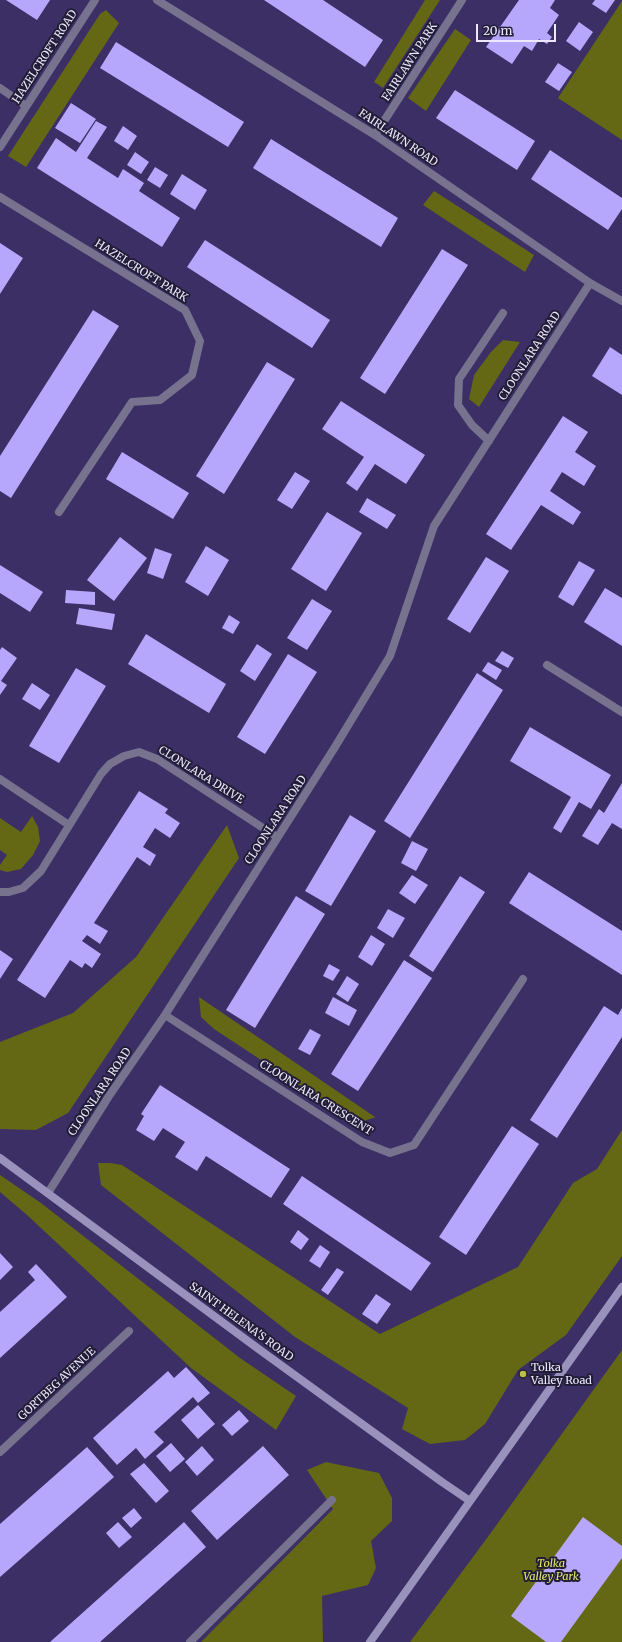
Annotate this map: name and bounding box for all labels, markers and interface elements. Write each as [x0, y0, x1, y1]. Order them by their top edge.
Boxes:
street label: HAZELCROFT ROAD [10, 8, 80, 106]
scale bar [478, 16, 558, 42]
street label: FAIRLAWN PARK [380, 20, 440, 104]
text: 20 m [483, 23, 512, 38]
street label: FAIRLAWN ROAD [356, 107, 440, 169]
street label: HAZELCROFT PARK [92, 237, 190, 305]
street label: CLOONLARA ROAD [496, 309, 564, 403]
street label: CLONLARA DRIVE [156, 743, 246, 807]
street label: CLOONLARA ROAD [242, 773, 310, 867]
street label: CLOONLARA ROAD [66, 1046, 134, 1138]
street label: CLOONLARA CRESCENT [257, 1058, 375, 1138]
street label: SAINT HELENA'S ROAD [186, 1280, 296, 1364]
street label: GORTBEG AVENUE [16, 1345, 98, 1423]
place label: Tolka Valley Road [531, 1361, 592, 1387]
marker: Tolka Valley Road [518, 1369, 528, 1379]
park label: Tolka Valley Park [523, 1557, 579, 1583]

